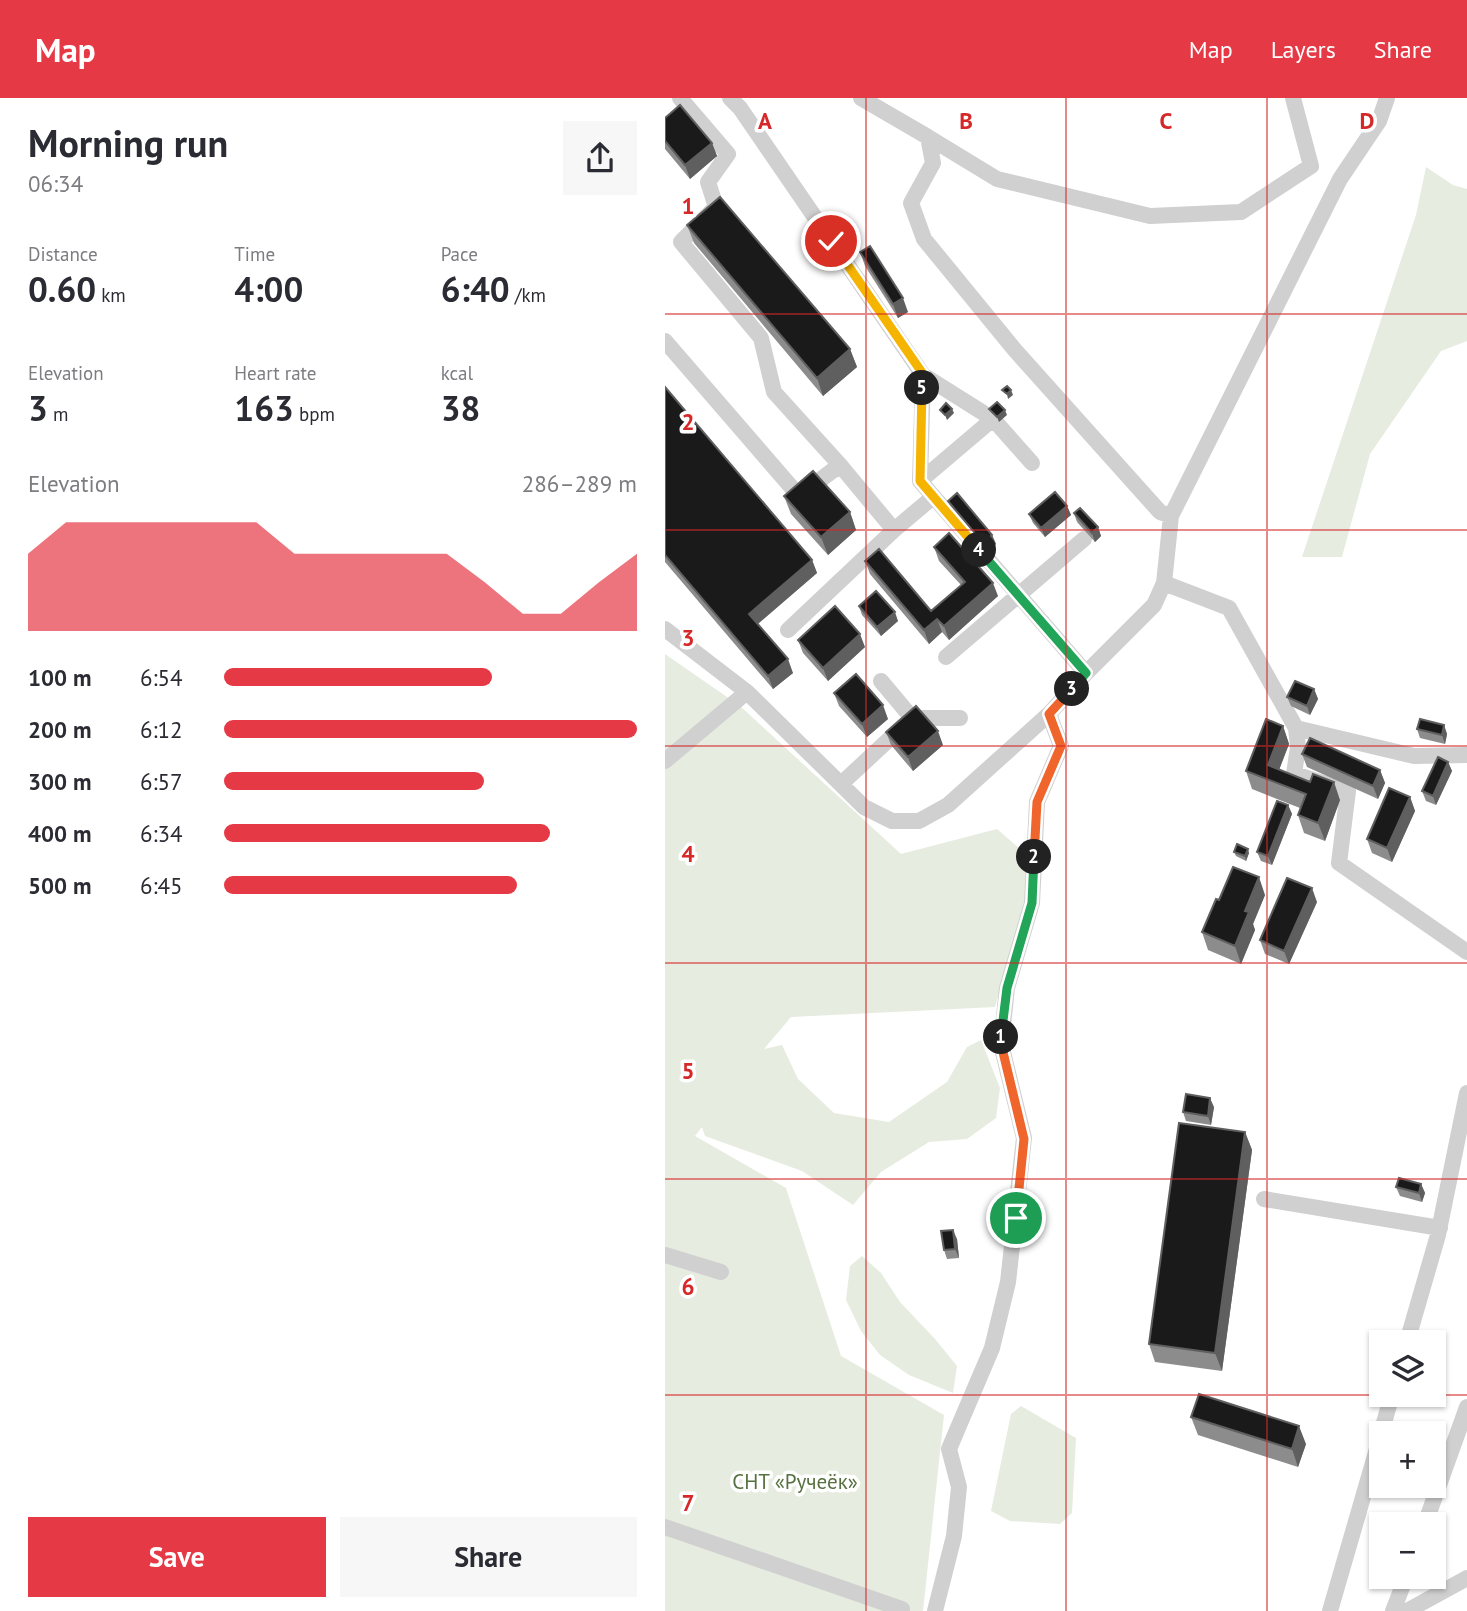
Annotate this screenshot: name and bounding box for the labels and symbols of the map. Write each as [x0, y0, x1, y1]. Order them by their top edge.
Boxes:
text: A [758, 106, 772, 135]
text: B [959, 106, 973, 135]
text: C [1160, 106, 1173, 135]
text: D [1360, 106, 1374, 135]
text: 1 [681, 191, 695, 220]
pin [801, 211, 861, 271]
pin: 5 [905, 370, 939, 406]
text: 2 [681, 407, 695, 436]
pin: 4 [961, 532, 997, 568]
text: 3 [681, 623, 695, 652]
pin: 3 [1055, 672, 1089, 706]
text: 4 [681, 839, 695, 868]
pin: 2 [1017, 840, 1051, 874]
pin: 1 [983, 1020, 1019, 1054]
text: 5 [681, 1056, 695, 1085]
pin [986, 1188, 1046, 1248]
text: 6 [681, 1272, 695, 1301]
park label: СНТ «Ручеёк» [732, 1468, 858, 1495]
text: 7 [681, 1488, 695, 1517]

